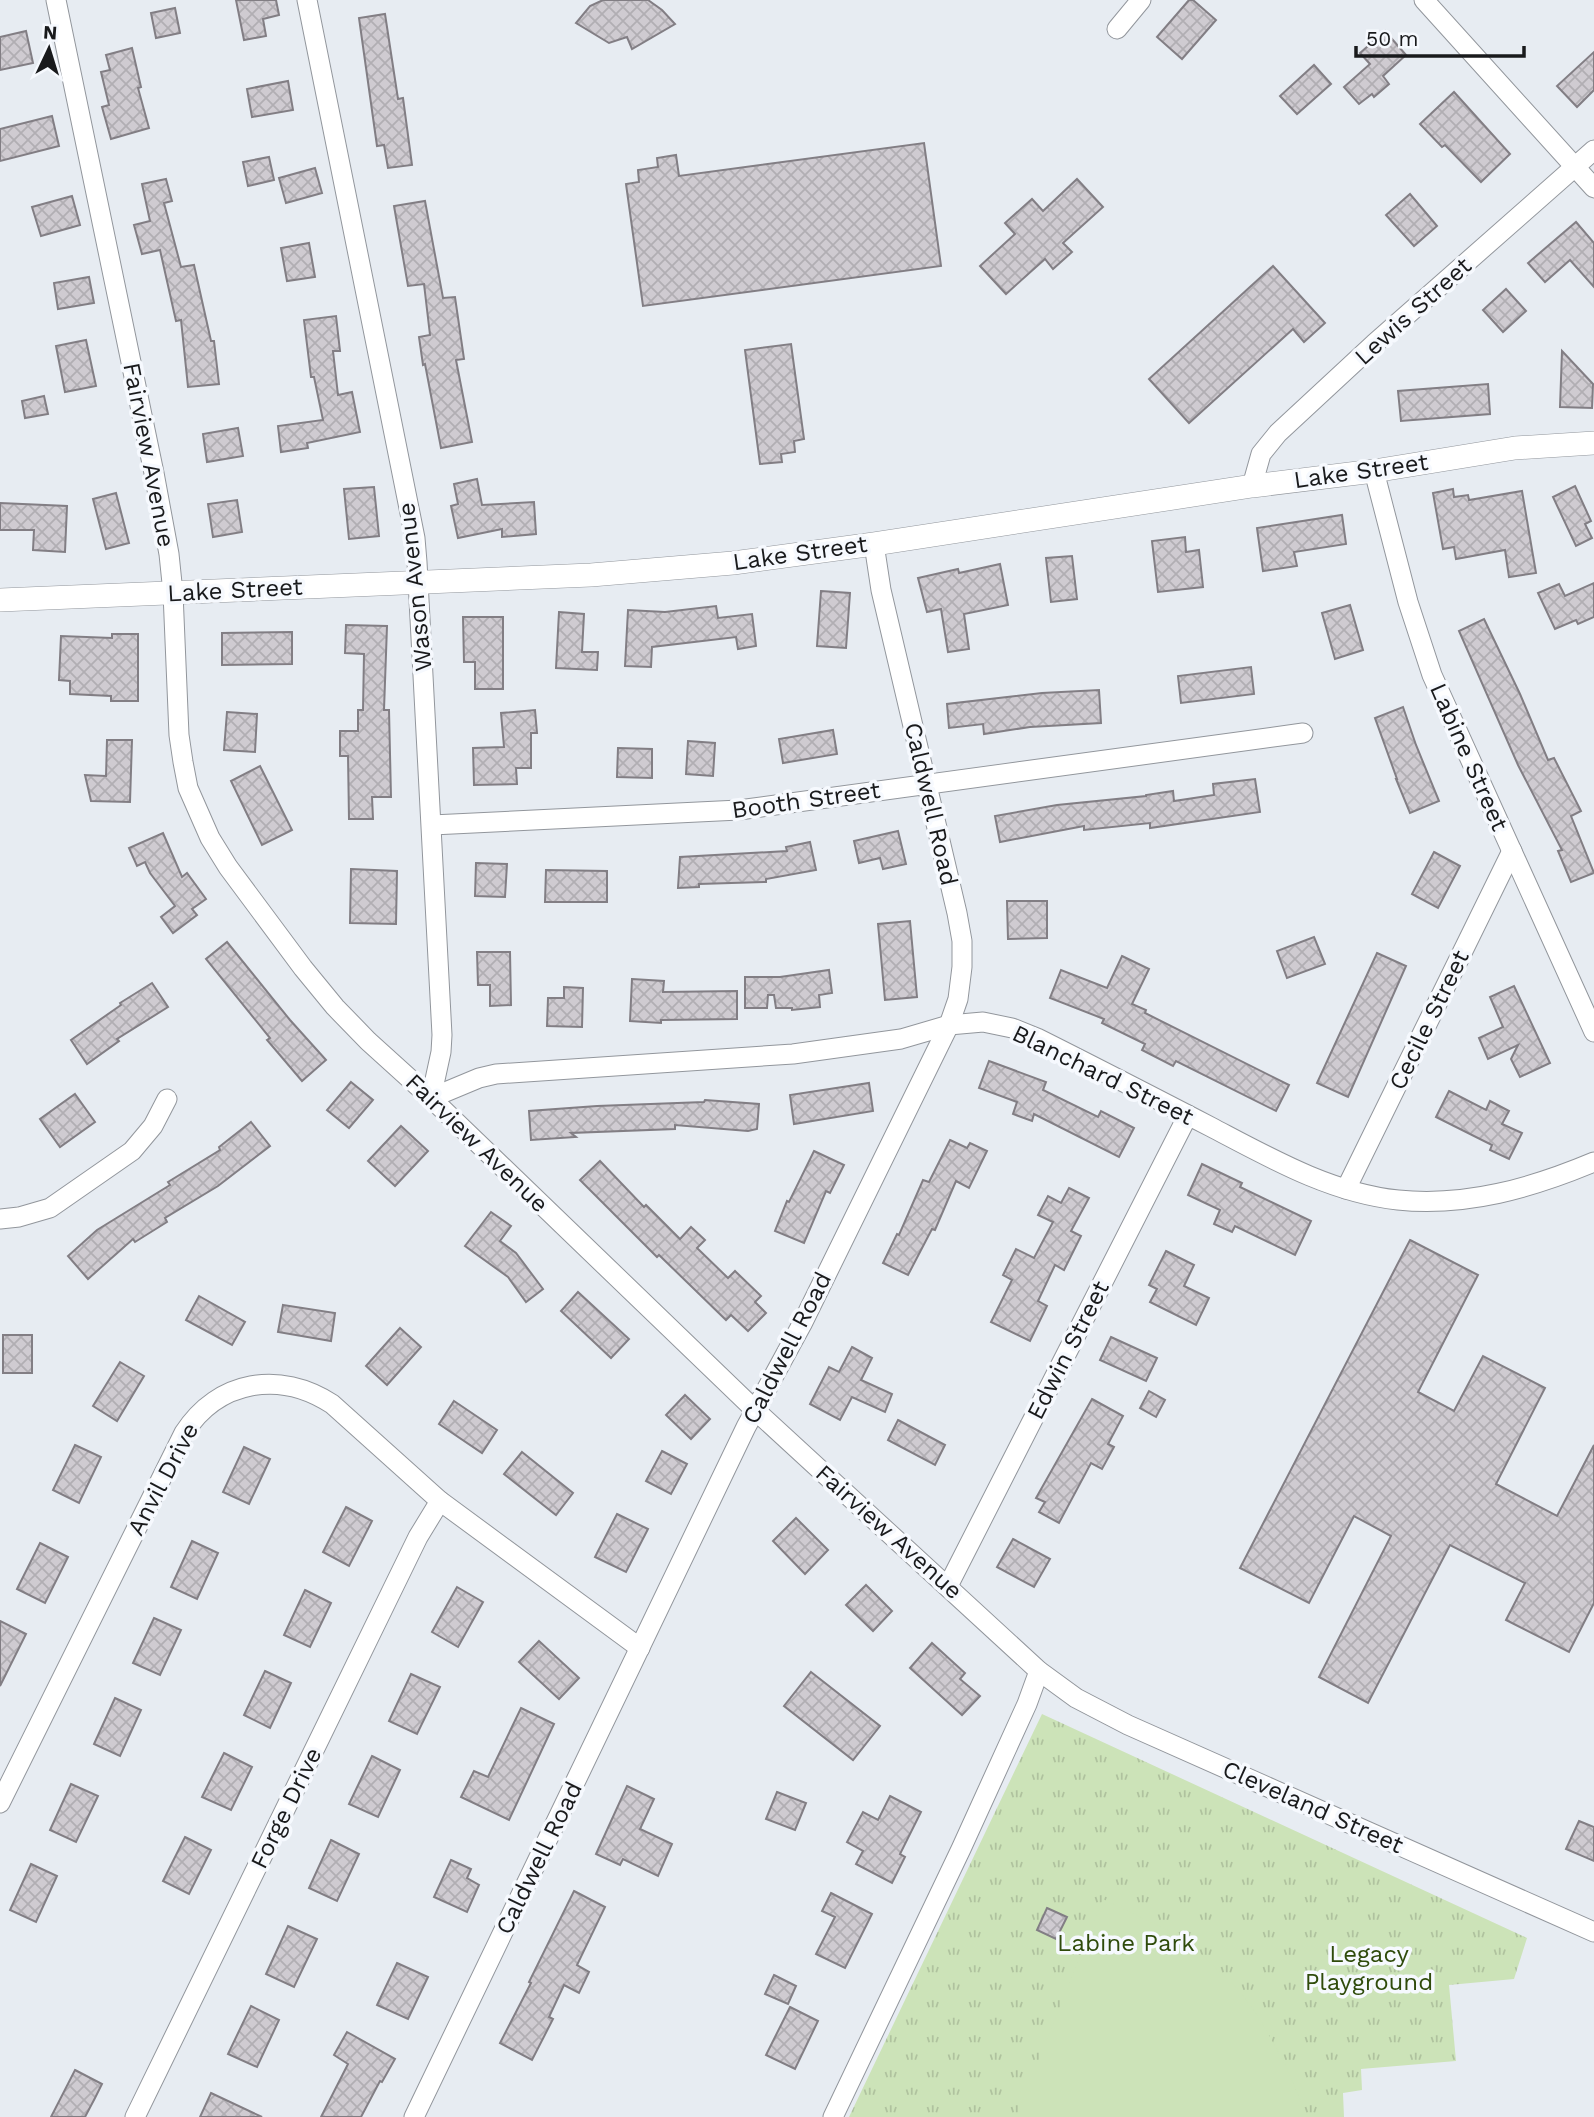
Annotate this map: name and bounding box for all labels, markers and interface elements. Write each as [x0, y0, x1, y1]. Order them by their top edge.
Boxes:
north arrow [14, 14, 84, 84]
scale bar [1356, 14, 1524, 58]
text: N [42, 21, 58, 45]
text: 50 m [1366, 26, 1418, 51]
street label: Lewis Street [1349, 251, 1477, 371]
street label: Fairview Avenue [117, 360, 181, 550]
street label: Lake Street [1292, 448, 1430, 494]
street label: Wason Avenue [392, 501, 438, 673]
street label: Lake Street [731, 530, 869, 576]
street label: Lake Street [167, 572, 303, 608]
street label: Labine Street [1424, 679, 1514, 835]
street label: Caldwell Road [899, 720, 963, 888]
street label: Booth Street [730, 776, 882, 824]
street label: Cecile Street [1383, 946, 1475, 1094]
street label: Blanchard Street [1008, 1019, 1198, 1131]
street label: Fairview Avenue [400, 1068, 554, 1218]
street label: Caldwell Road [737, 1267, 837, 1429]
street label: Edwin Street [1021, 1276, 1115, 1424]
street label: Anvil Drive [122, 1418, 204, 1540]
street label: Fairview Avenue [810, 1459, 968, 1605]
street label: Forge Drive [245, 1743, 327, 1873]
street label: Cleveland Street [1218, 1755, 1408, 1859]
street label: Caldwell Road [490, 1777, 588, 1939]
park label: Labine Park [1057, 1929, 1195, 1957]
park label: Legacy Playground [1305, 1940, 1433, 1996]

